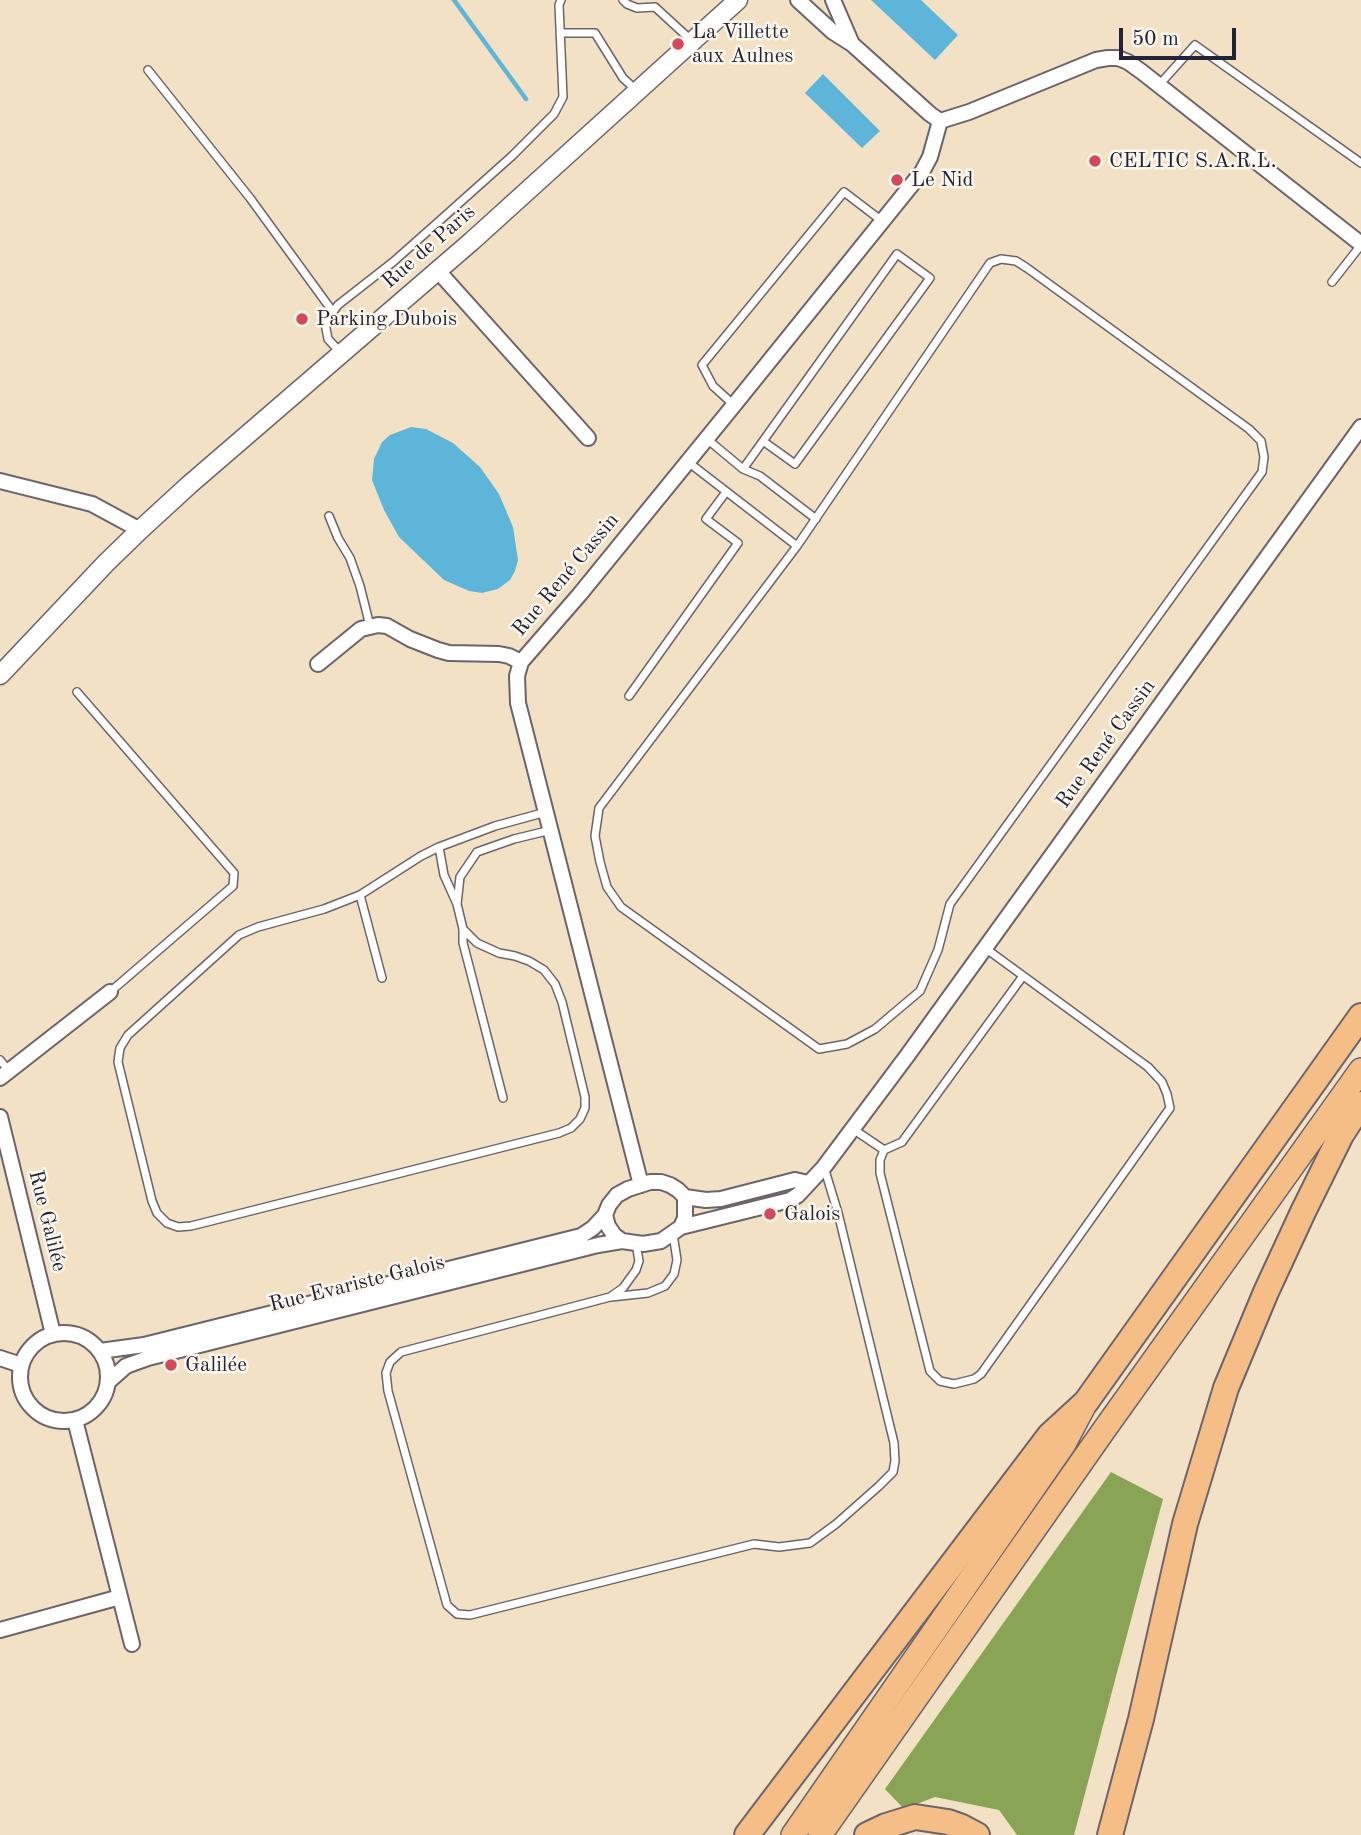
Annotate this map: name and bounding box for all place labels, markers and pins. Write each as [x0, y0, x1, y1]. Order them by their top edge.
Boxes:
place label: La Villette aux Aulnes [692, 19, 793, 69]
marker: La Villette aux Aulnes [670, 36, 686, 52]
place label: CELTIC S.A.R.L. [1109, 148, 1277, 174]
marker: CELTIC S.A.R.L. [1087, 153, 1103, 169]
place label: Le Nid [911, 167, 973, 193]
marker: Le Nid [889, 172, 905, 188]
place label: Parking Dubois [316, 306, 457, 332]
marker: Parking Dubois [294, 311, 310, 327]
place label: Galois [784, 1201, 840, 1227]
marker: Galois [762, 1206, 778, 1222]
place label: Galilée [185, 1352, 247, 1378]
marker: Galilée [163, 1357, 179, 1373]

